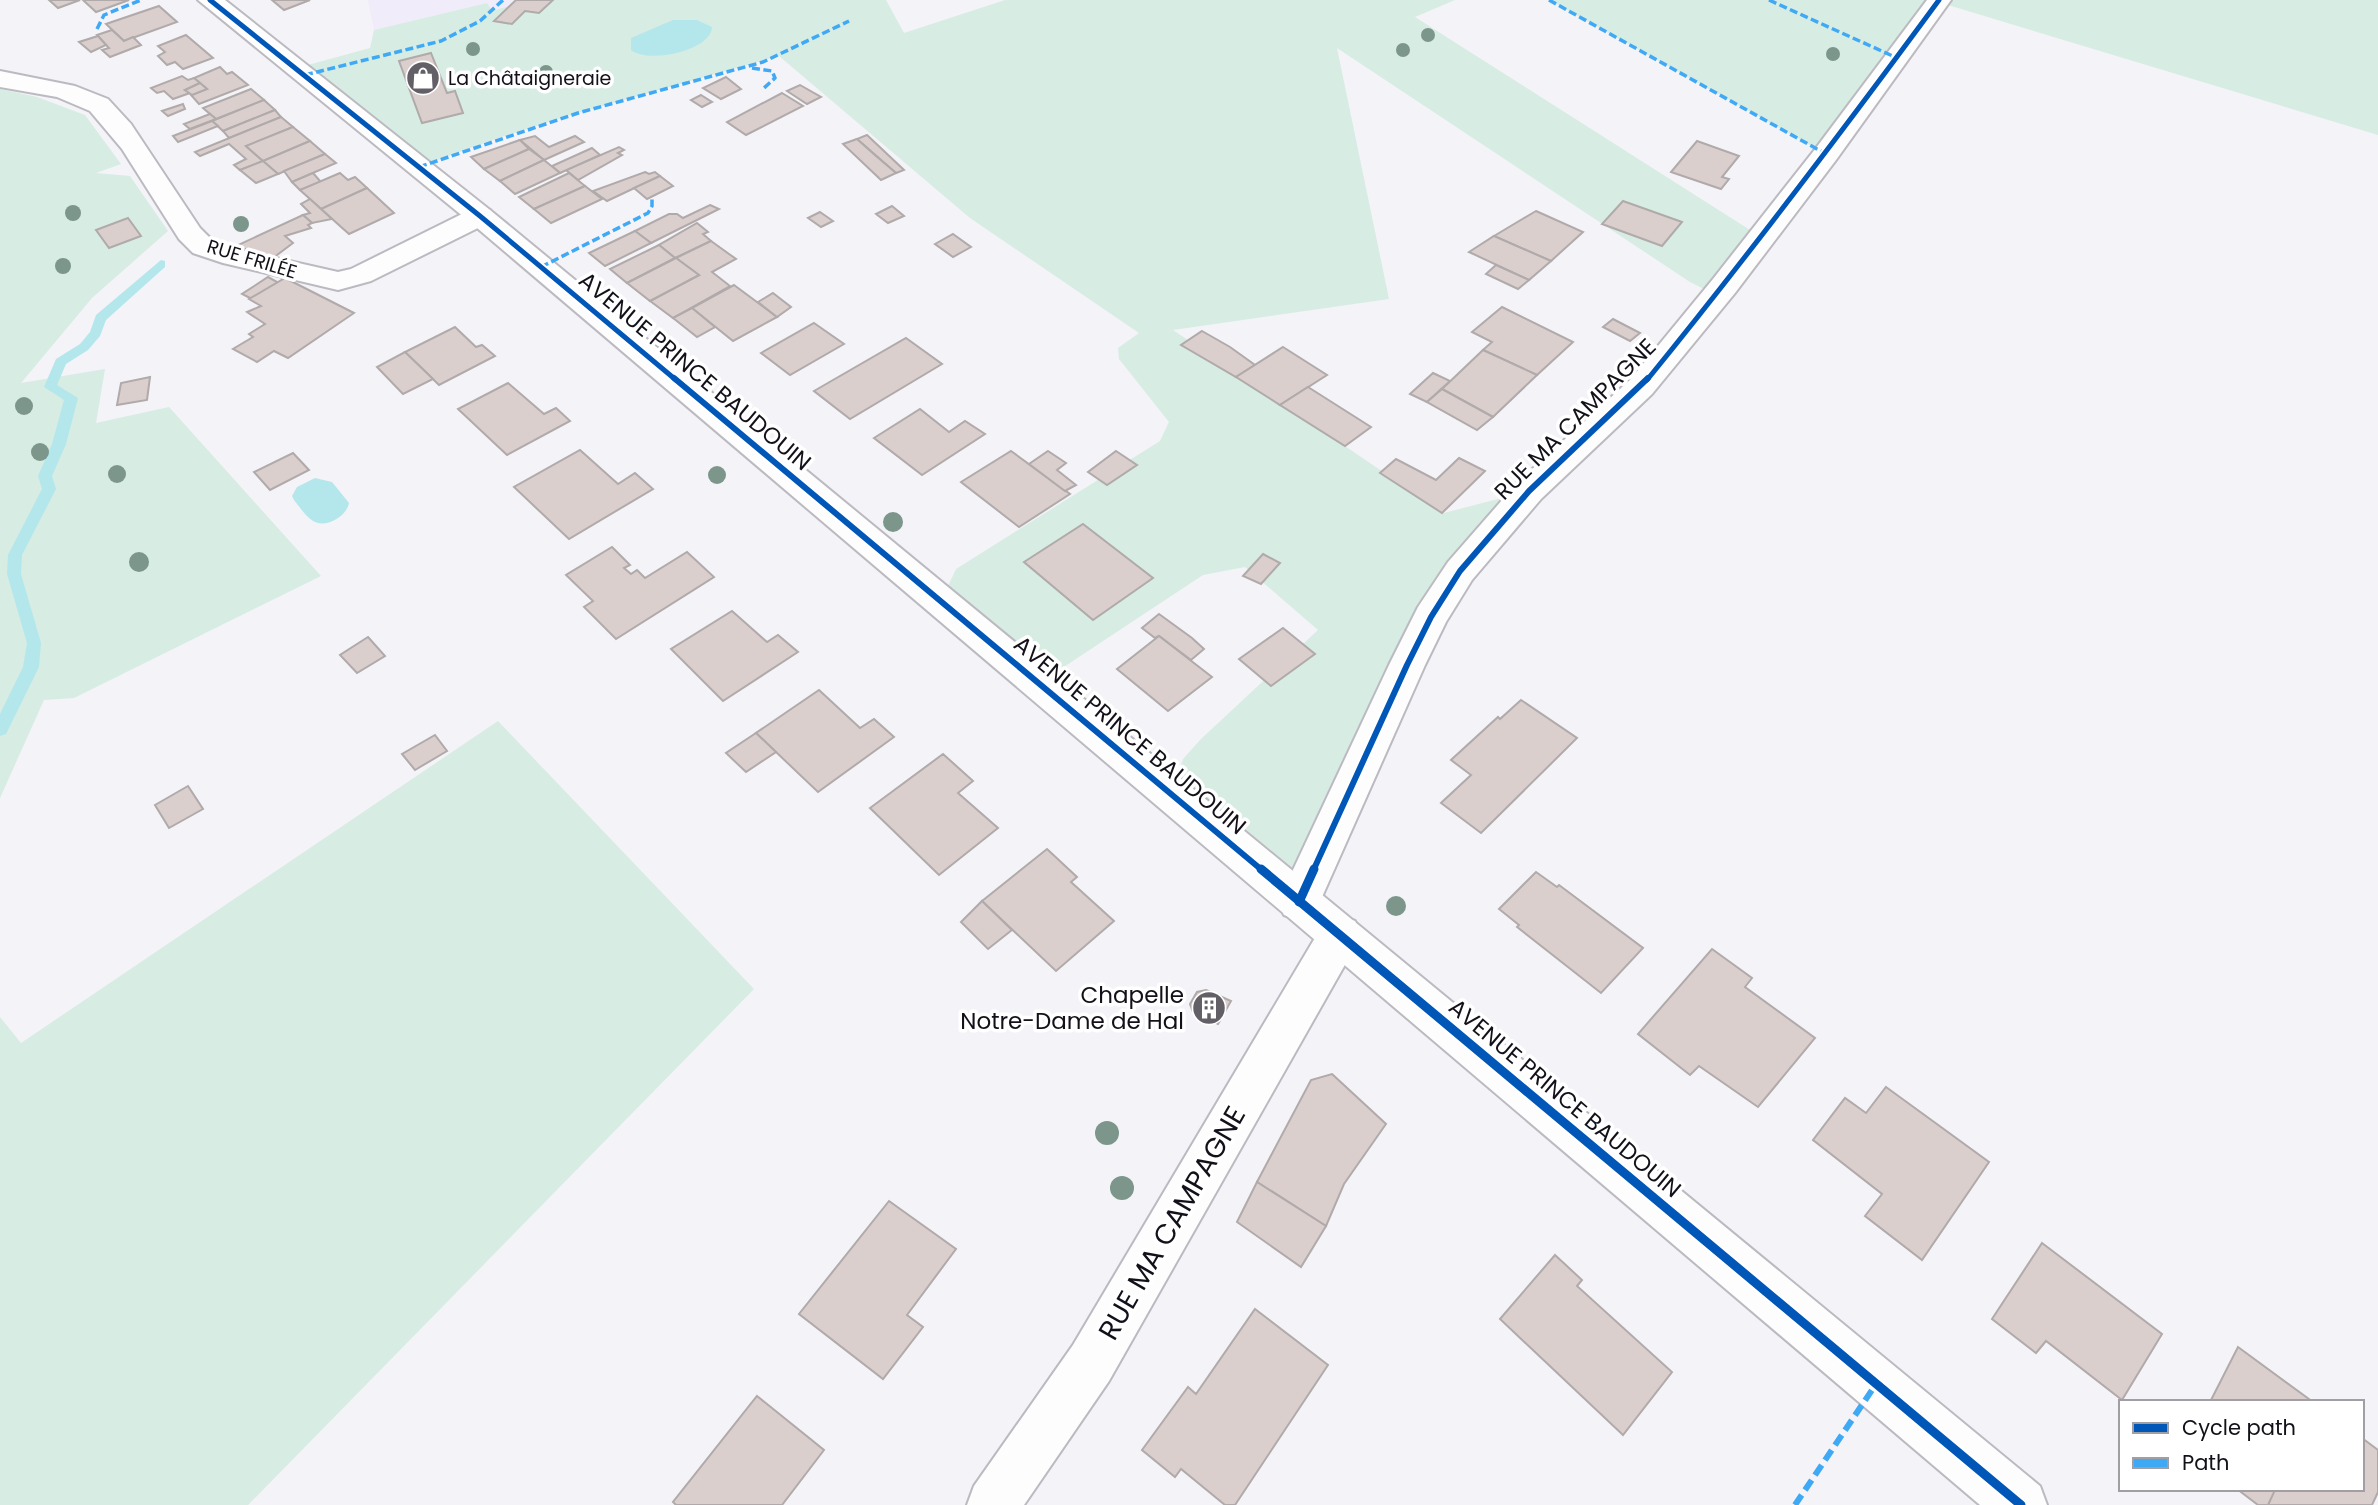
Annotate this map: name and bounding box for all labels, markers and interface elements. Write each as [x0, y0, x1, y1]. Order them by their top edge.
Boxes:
shop icon: La Châtaigneraie [404, 59, 442, 97]
place label: La Châtaigneraie [448, 65, 611, 92]
street label: RUE FRILÉE [204, 233, 300, 285]
street label: AVENUE PRINCE BAUDOUIN [572, 264, 818, 478]
street label: RUE MA CAMPAGNE [1487, 331, 1663, 507]
street label: AVENUE PRINCE BAUDOUIN [1007, 628, 1253, 842]
place label: Chapelle Notre-Dame de Hal [960, 979, 1184, 1037]
building icon: Chapelle Notre-Dame de Hal [1190, 989, 1228, 1027]
street label: AVENUE PRINCE BAUDOUIN [1442, 991, 1688, 1205]
street label: RUE MA CAMPAGNE [1089, 1099, 1255, 1347]
legend [2119, 1400, 2364, 1491]
text: Cycle path [2182, 1413, 2296, 1442]
text: Path [2182, 1448, 2229, 1477]

